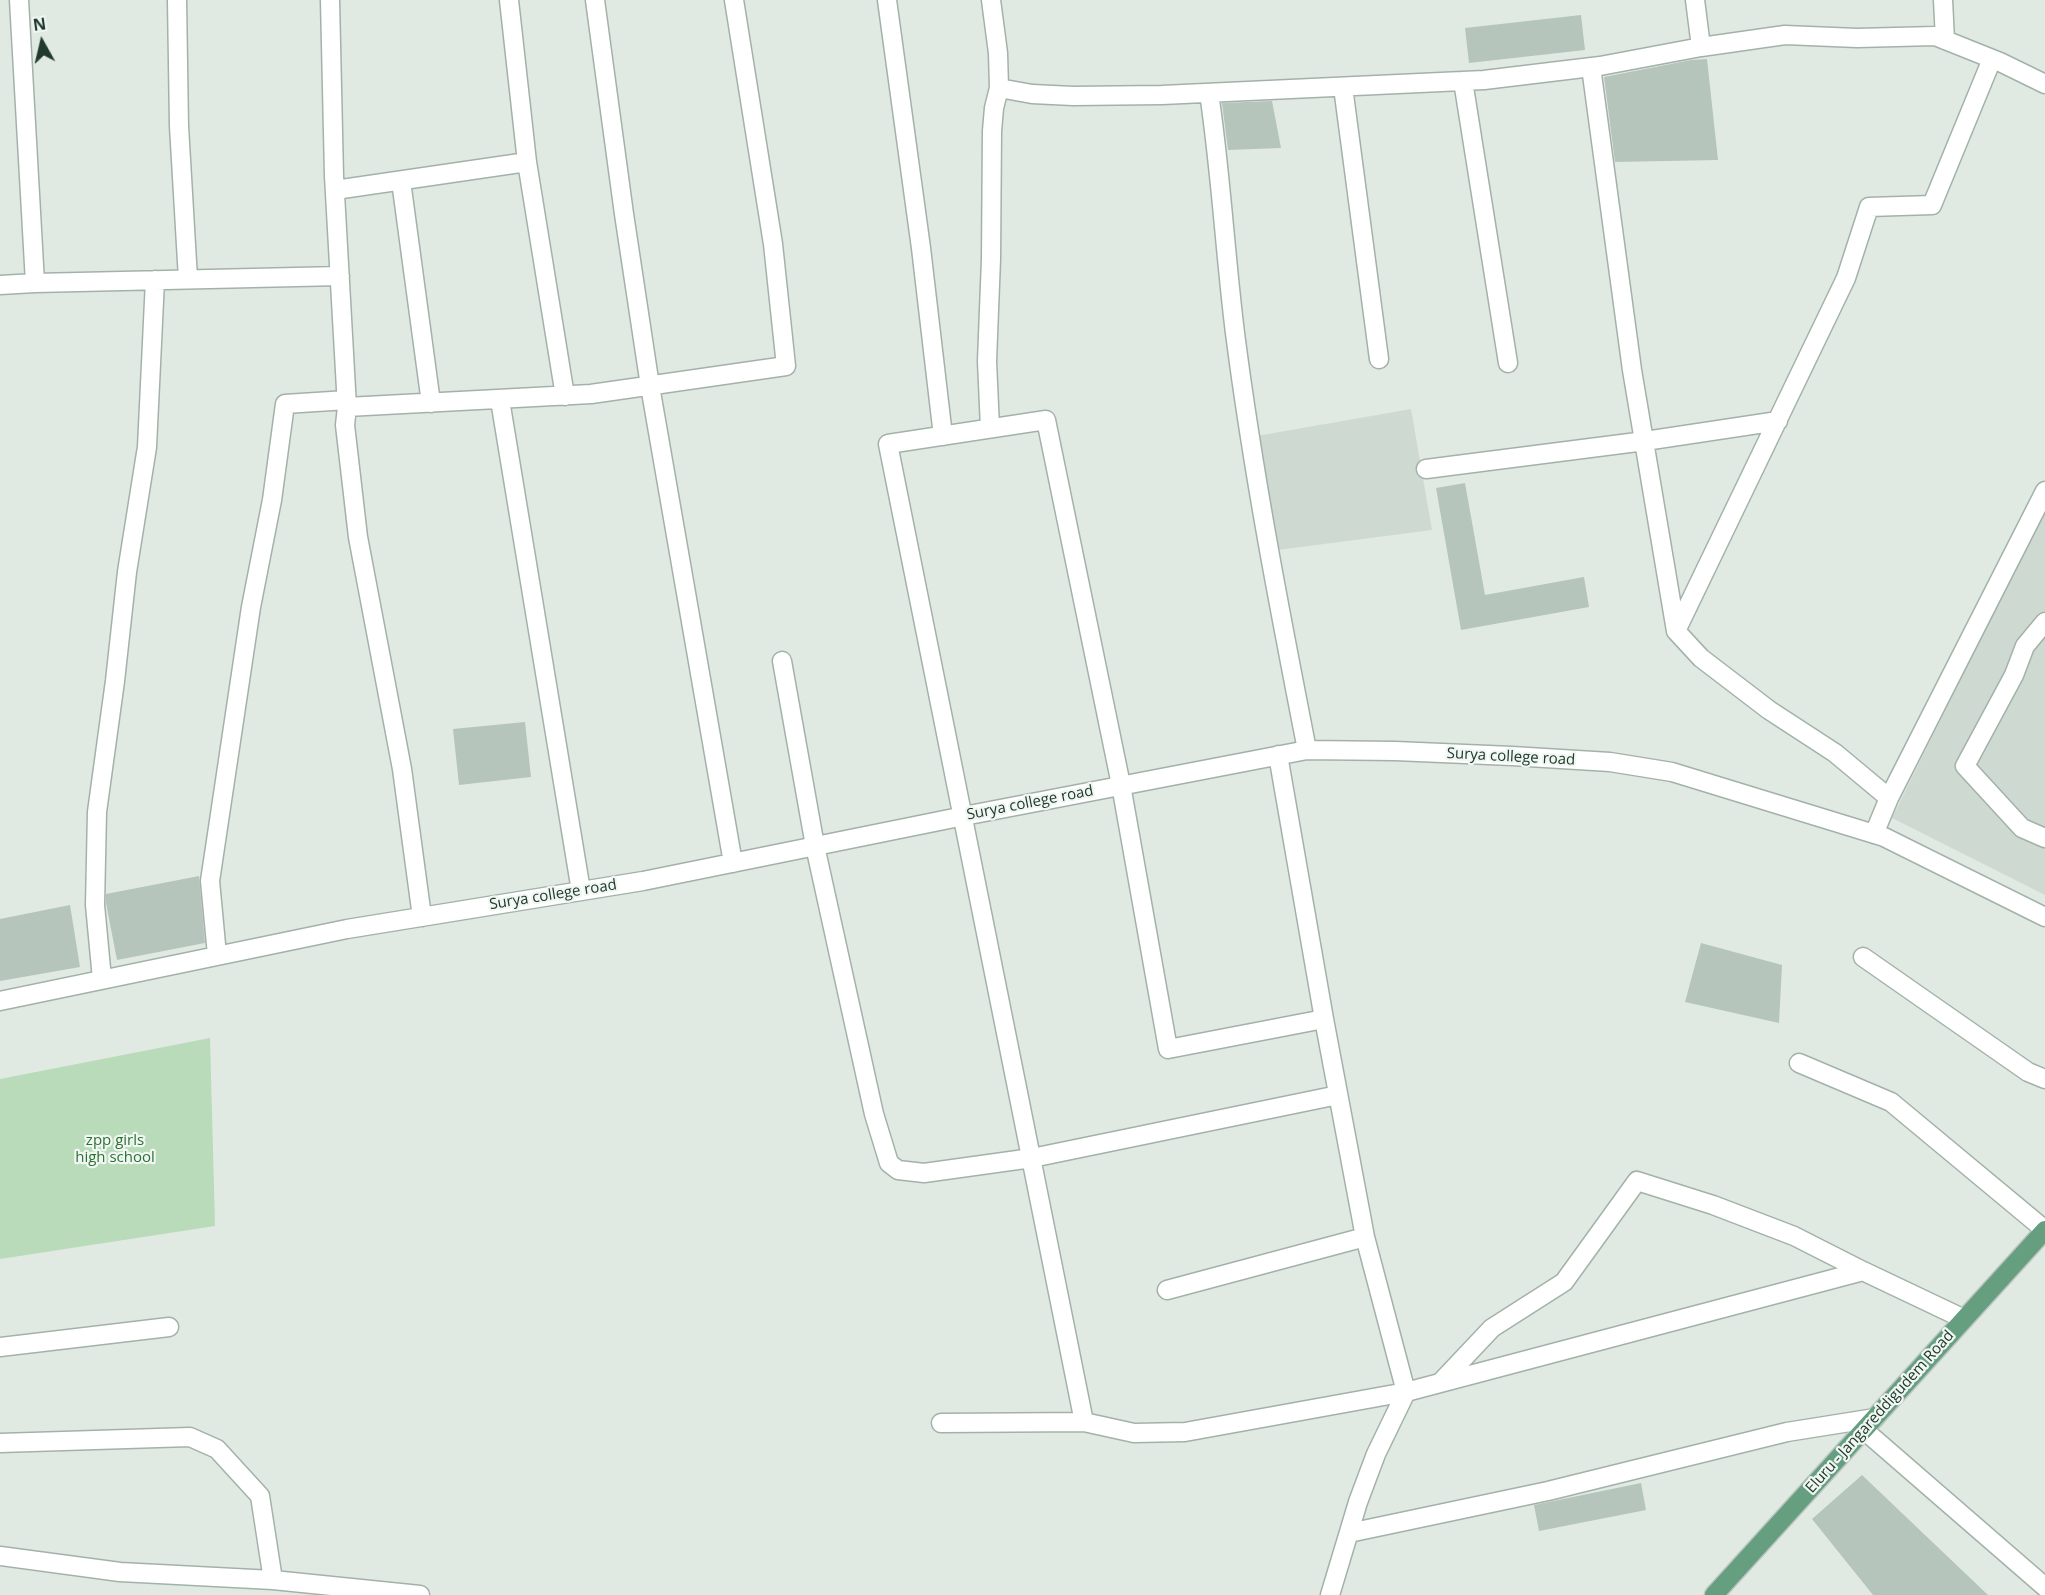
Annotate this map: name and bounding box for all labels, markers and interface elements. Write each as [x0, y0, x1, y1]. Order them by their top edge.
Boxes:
north arrow [12, 12, 72, 72]
text: N [32, 12, 47, 36]
street label: Surya college road [1446, 745, 1576, 769]
street label: Surya college road [965, 782, 1095, 824]
street label: Surya college road [488, 876, 618, 914]
park label: zpp girls high school [75, 1132, 155, 1167]
street label: Eluru - Jangareddigudem Road [1802, 1327, 1958, 1497]

